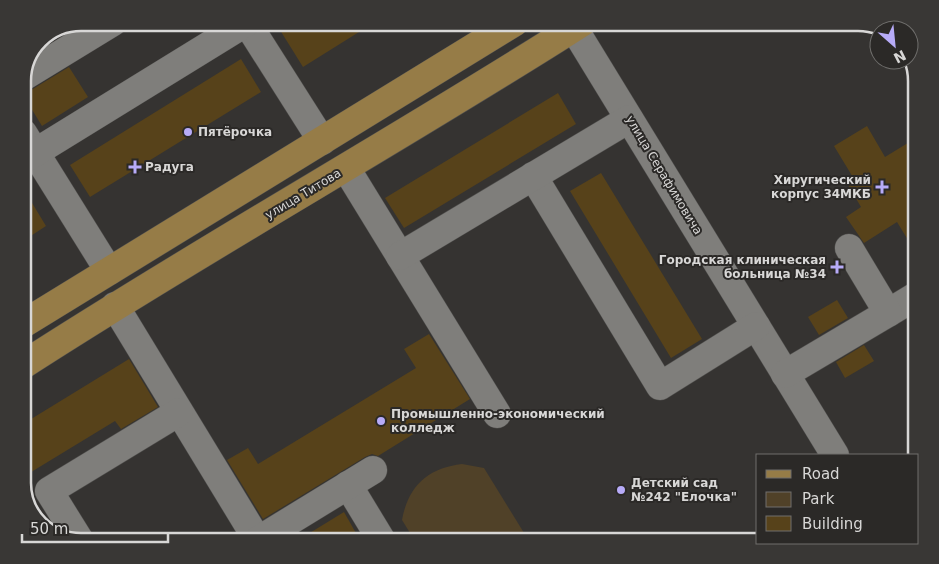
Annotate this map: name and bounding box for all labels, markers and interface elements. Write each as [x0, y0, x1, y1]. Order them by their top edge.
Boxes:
north arrow [869, 20, 919, 70]
text: N [891, 47, 909, 66]
street label: улица Серафимовича [623, 113, 705, 237]
place label: Пятёрочка [198, 125, 272, 139]
marker: Пятёрочка [182, 126, 194, 138]
place label: Радуга [145, 160, 194, 174]
marker: Радуга [129, 161, 141, 173]
street label: улица Титова [263, 166, 343, 222]
place label: Хиругический корпус 34МКБ [771, 173, 871, 201]
marker: Хиругический корпус 34МКБ [875, 180, 889, 194]
place label: Городская клиническая больница №34 [659, 253, 826, 281]
marker: Городская клиническая больница №34 [830, 260, 844, 274]
place label: Промышленно-экономический колледж [391, 407, 605, 435]
marker: Промышленно-экономический колледж [375, 415, 387, 427]
legend [756, 454, 919, 544]
text: Road [802, 465, 840, 483]
place label: Детский сад №242 "Елочка" [631, 476, 737, 504]
marker: Детский сад №242 "Елочка" [615, 484, 627, 496]
text: Park [802, 490, 835, 508]
scale bar [22, 512, 169, 544]
text: Building [802, 515, 863, 533]
text: 50 m [30, 520, 68, 538]

